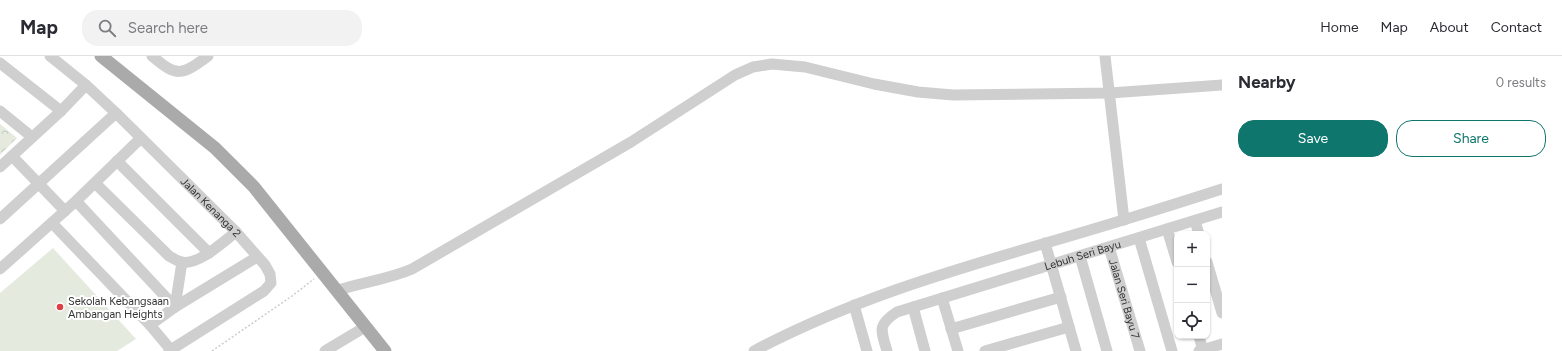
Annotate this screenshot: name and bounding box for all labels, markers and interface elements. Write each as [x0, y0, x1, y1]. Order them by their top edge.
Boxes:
search box [82, 10, 362, 46]
text: Map [20, 16, 58, 39]
icon: search [96, 17, 118, 39]
text: Search here [128, 19, 208, 37]
text: Home [1320, 19, 1359, 36]
text: Map [1381, 19, 1408, 36]
text: About [1430, 19, 1469, 36]
text: Contact [1491, 19, 1542, 36]
text: Nearby [1238, 72, 1296, 92]
text: 0 results [1496, 75, 1546, 90]
button: Save [1238, 120, 1388, 157]
button: Share [1396, 120, 1546, 157]
street label: Jalan Kenanga 2 [178, 174, 244, 240]
map controls [1174, 231, 1210, 339]
button: + [1174, 231, 1210, 267]
street label: Lebuh Seri Bayu [1043, 237, 1122, 273]
street label: Jalan Seri Bayu 7 [1106, 257, 1143, 340]
button: − [1174, 267, 1210, 303]
place label: Sekolah Kebangsaan Ambangan Heights [68, 295, 169, 321]
marker: Sekolah Kebangsaan Ambangan Heights [55, 302, 65, 312]
button: locate [1174, 303, 1210, 339]

